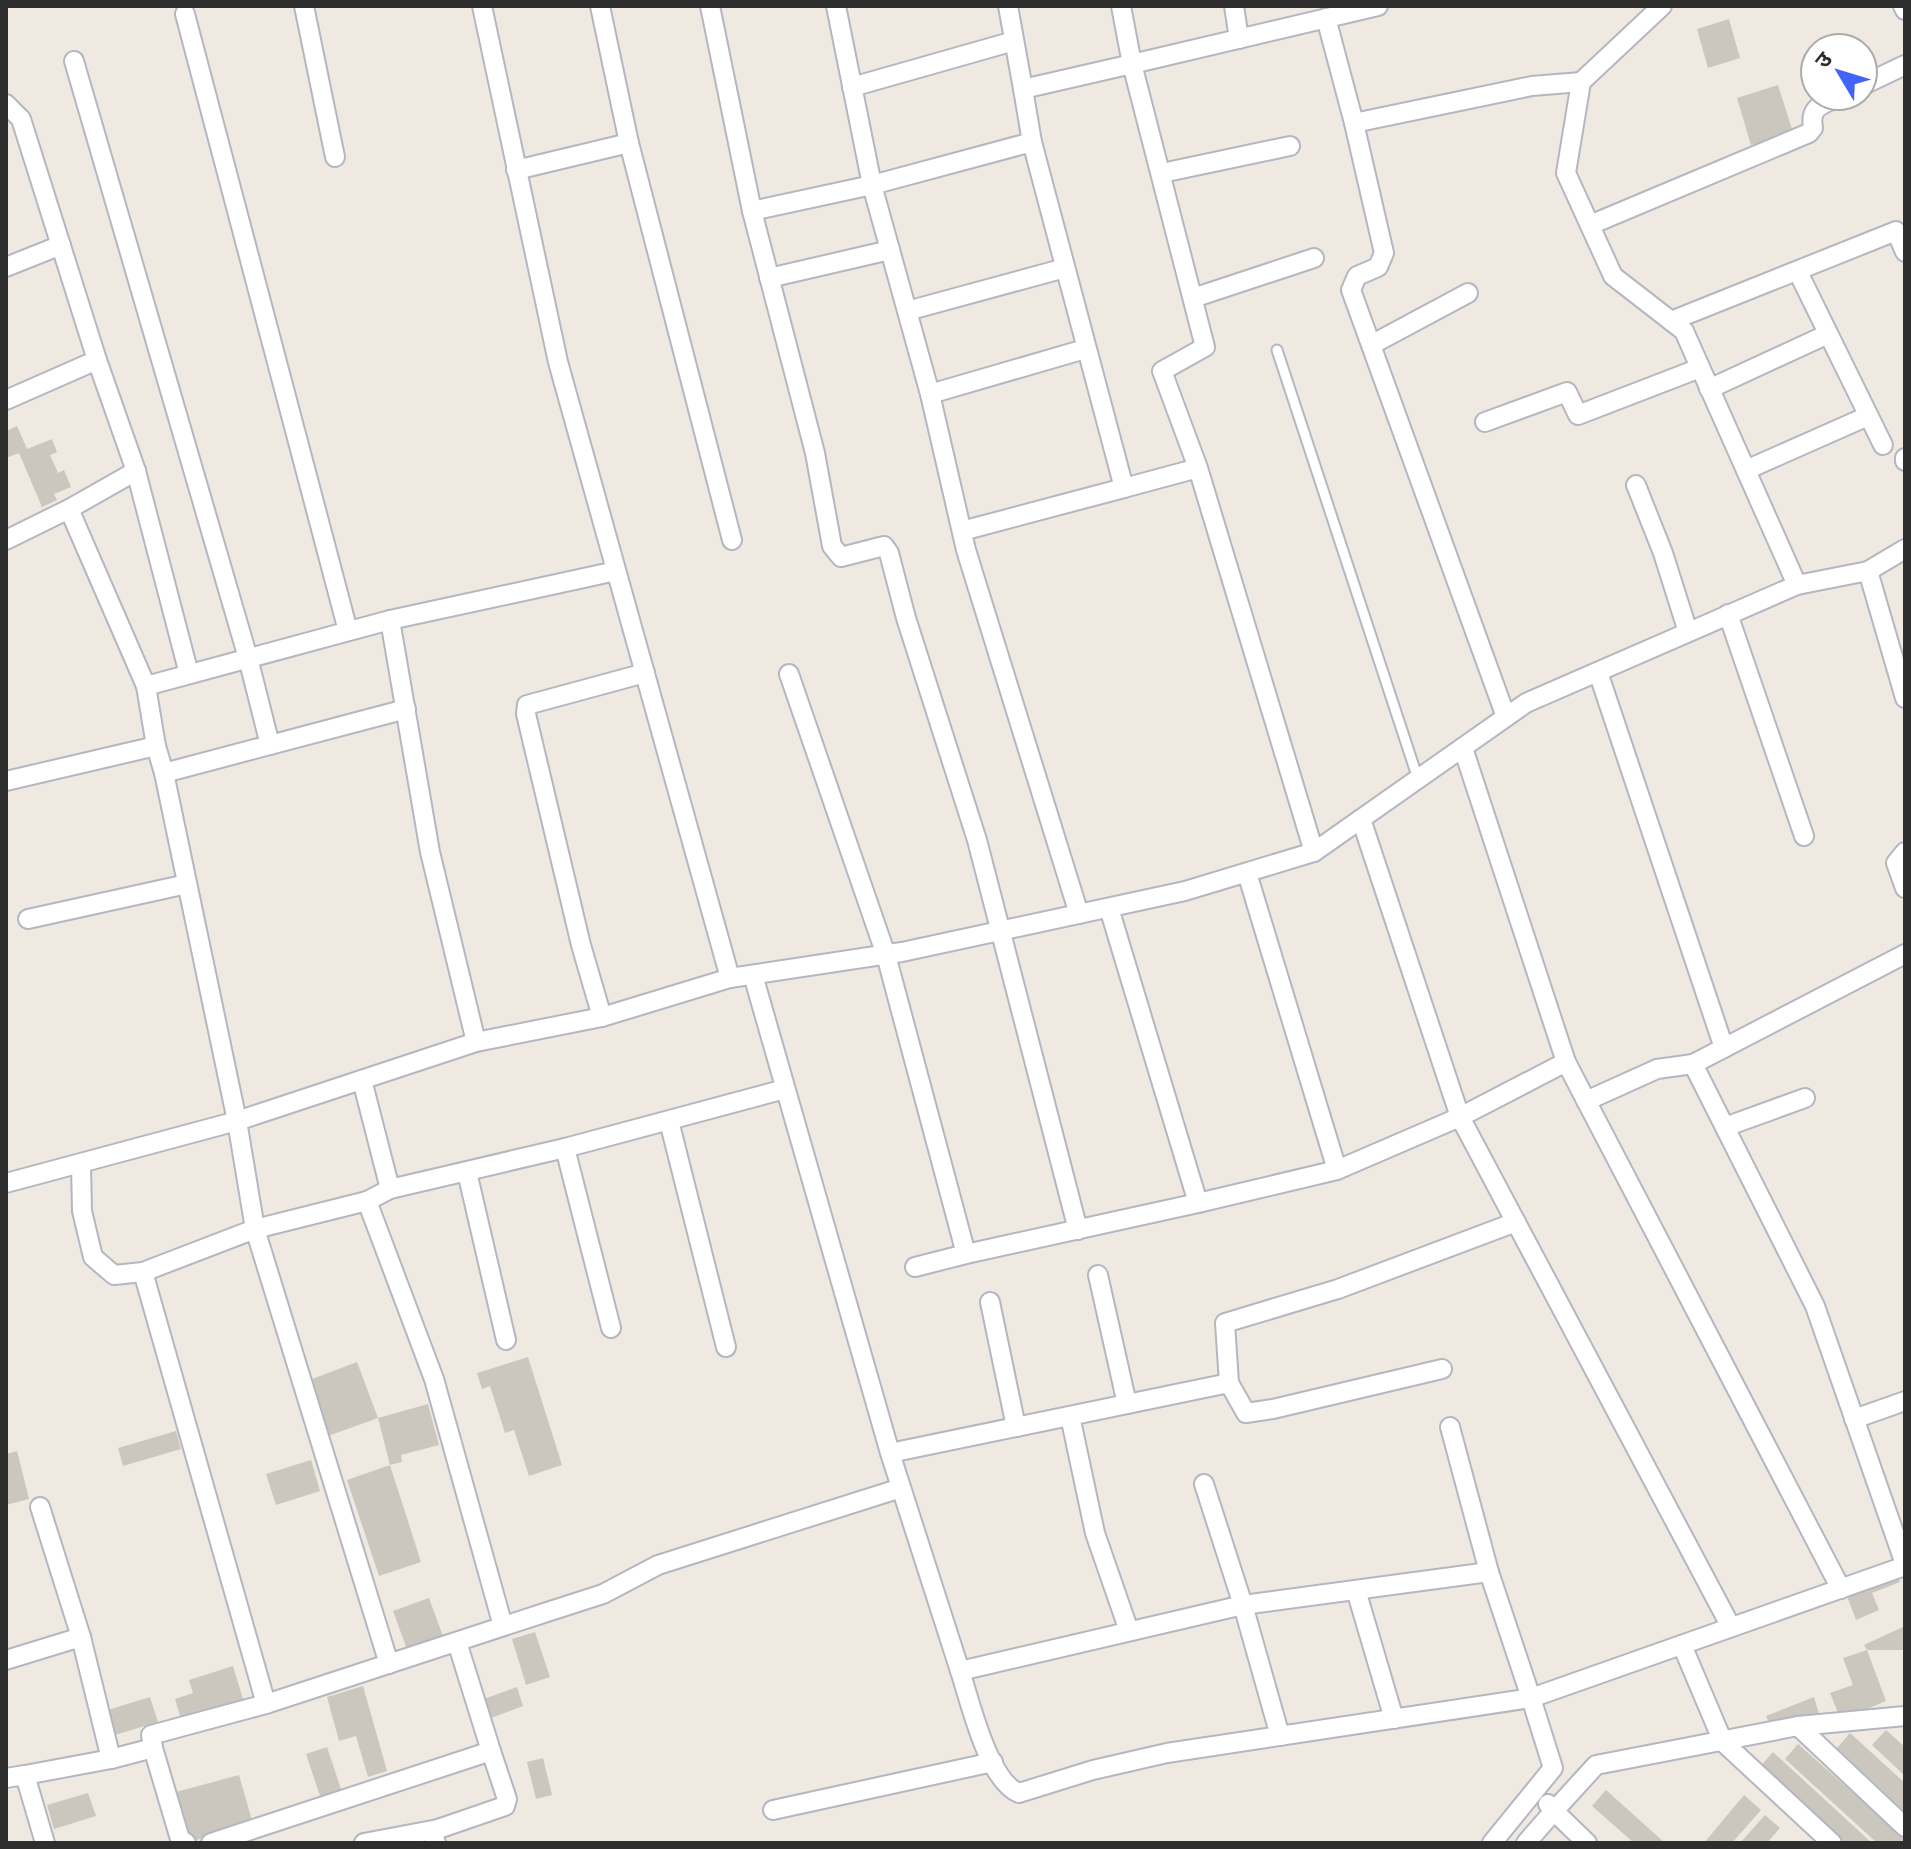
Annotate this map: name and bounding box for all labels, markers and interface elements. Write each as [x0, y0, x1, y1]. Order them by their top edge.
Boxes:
north arrow [1799, 32, 1879, 112]
text: उ [1809, 46, 1838, 73]

